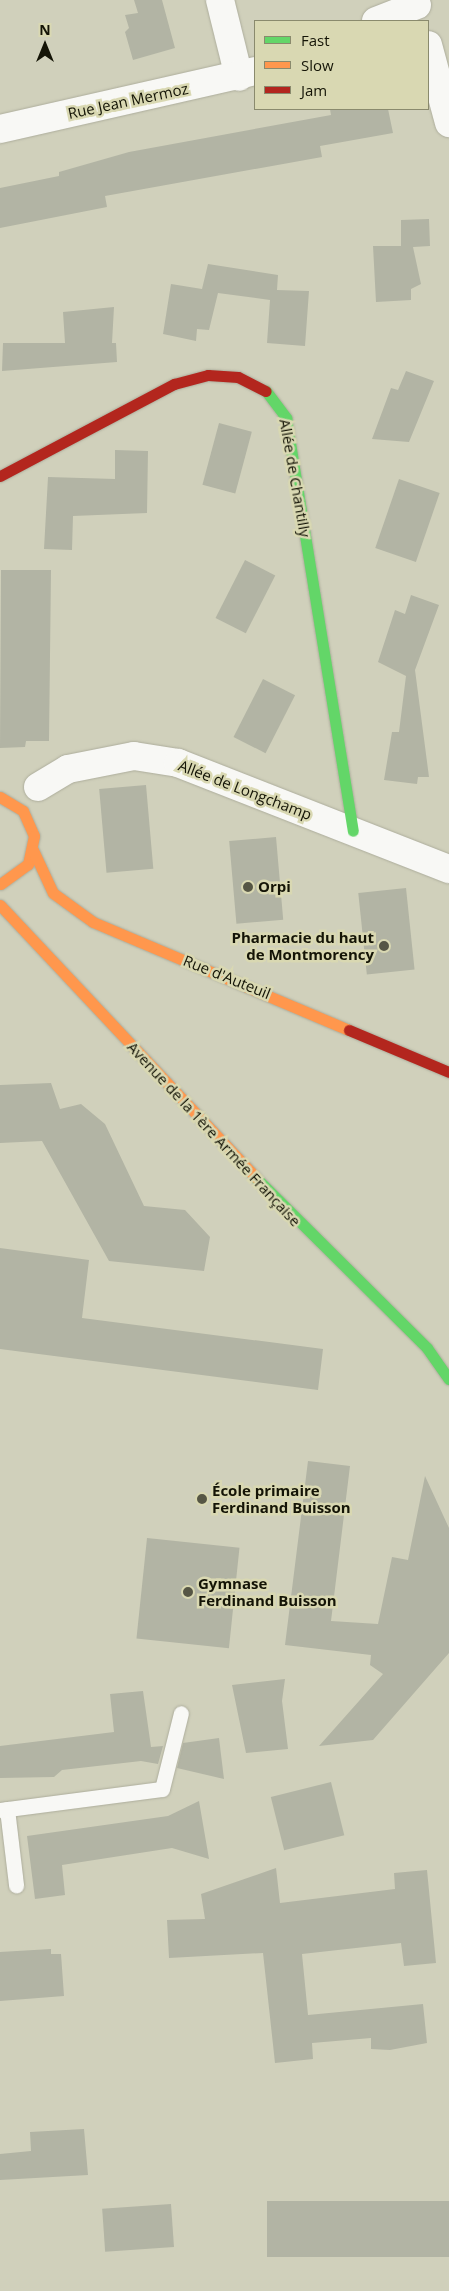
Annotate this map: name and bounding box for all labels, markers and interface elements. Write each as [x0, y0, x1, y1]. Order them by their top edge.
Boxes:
north arrow [20, 20, 70, 70]
text: N [39, 20, 51, 39]
legend [254, 20, 429, 110]
text: Fast [301, 30, 330, 50]
text: Slow [301, 55, 334, 75]
street label: Rue Jean Mermoz [66, 79, 190, 123]
text: Jam [301, 80, 327, 100]
street label: Allée de Chantilly [276, 417, 314, 539]
street label: Allée de Longchamp [176, 756, 314, 824]
place label: Orpi [258, 878, 291, 896]
marker: Orpi [242, 881, 254, 893]
place label: Pharmacie du haut de Montmorency [231, 928, 374, 963]
marker: Pharmacie du haut de Montmorency [378, 940, 390, 952]
street label: Rue d'Auteuil [181, 951, 273, 1003]
street label: Avenue de la 1ère Armée Française [124, 1038, 304, 1230]
place label: École primaire Ferdinand Buisson [212, 1481, 351, 1516]
marker: École primaire Ferdinand Buisson [196, 1493, 208, 1505]
place label: Gymnase Ferdinand Buisson [198, 1574, 337, 1609]
marker: Gymnase Ferdinand Buisson [182, 1586, 194, 1598]

